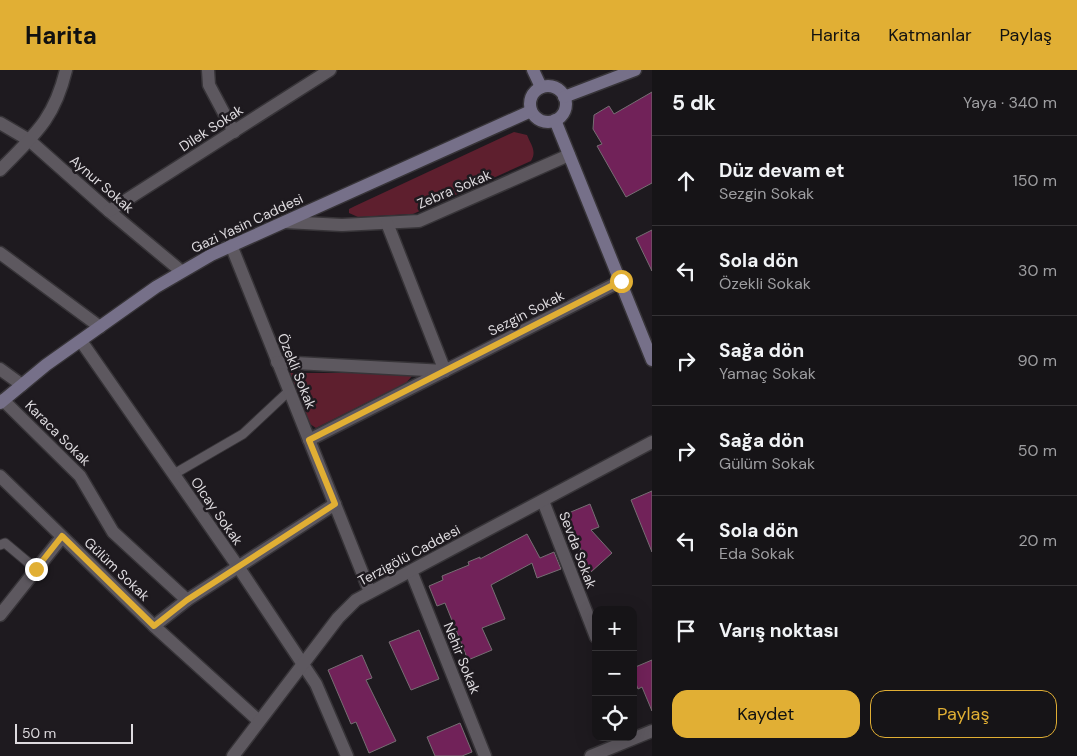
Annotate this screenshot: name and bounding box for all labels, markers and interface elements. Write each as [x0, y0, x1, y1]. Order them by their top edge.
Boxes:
text: Harita [25, 20, 97, 51]
text: Harita [811, 23, 860, 47]
text: Katmanlar [888, 23, 972, 47]
text: Paylaş [1000, 23, 1052, 47]
text: 5 dk [672, 89, 716, 117]
text: Yaya · 340 m [963, 92, 1057, 113]
street label: Dilek Sokak [176, 101, 246, 155]
street label: Aynur Sokak [66, 151, 138, 217]
text: Düz devam et [719, 158, 845, 183]
street label: Zebra Sokak [414, 165, 494, 213]
icon: ahead [672, 167, 700, 195]
text: 150 m [1013, 170, 1057, 191]
text: Sezgin Sokak [719, 183, 814, 204]
street label: Gazi Yasin Caddesi [188, 189, 306, 257]
text: Sola dön [719, 248, 799, 273]
icon: left [672, 257, 700, 285]
text: 30 m [1018, 260, 1057, 281]
route start [610, 270, 633, 293]
text: Özekli Sokak [719, 273, 811, 294]
street label: Sezgin Sokak [485, 286, 567, 340]
street label: Özekli Sokak [274, 330, 320, 412]
text: Sağa dön [719, 338, 804, 363]
icon: right [672, 347, 700, 375]
text: 90 m [1017, 350, 1057, 371]
text: Yamaç Sokak [719, 363, 816, 384]
street label: Karaca Sokak [21, 396, 95, 470]
text: Sağa dön [719, 428, 804, 453]
icon: right [672, 437, 700, 465]
text: 50 m [1018, 440, 1057, 461]
text: Gülüm Sokak [719, 453, 815, 474]
street label: Olcay Sokak [187, 473, 247, 549]
street label: Sevda Sokak [555, 509, 601, 591]
text: Sola dön [719, 518, 799, 543]
street label: Terzigölü Caddesi [355, 520, 463, 590]
icon: left [672, 527, 700, 555]
text: 20 m [1018, 530, 1057, 551]
street label: Gülüm Sokak [81, 533, 153, 605]
text: Eda Sokak [719, 543, 795, 564]
route end [25, 558, 48, 581]
map controls [592, 606, 637, 741]
button: + [592, 606, 637, 651]
icon: arrive [672, 617, 700, 645]
text: Varış noktası [719, 618, 839, 643]
street label: Nehir Sokak [439, 619, 485, 697]
button: − [592, 651, 637, 696]
button: Kaydet [672, 690, 860, 738]
button: Paylaş [870, 690, 1057, 738]
button: locate [592, 696, 637, 741]
scale bar [15, 721, 132, 744]
text: 50 m [22, 724, 56, 742]

